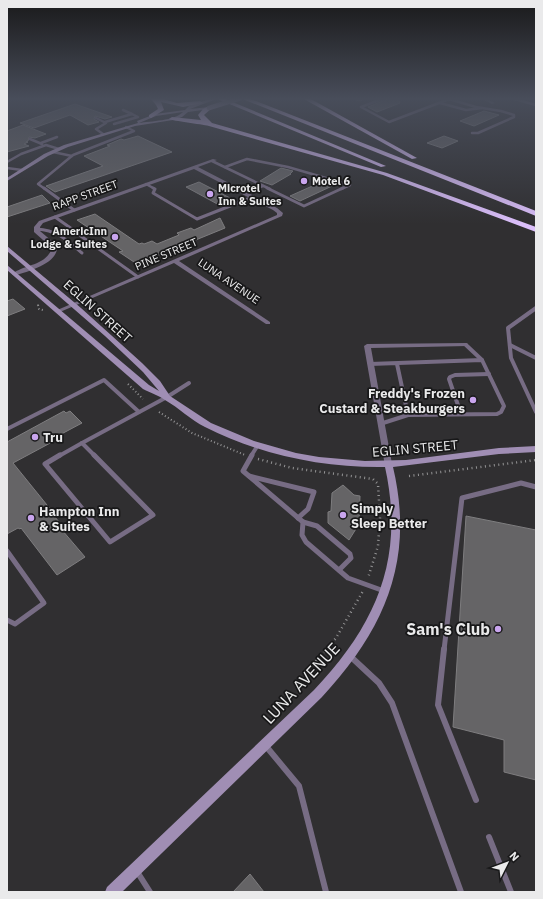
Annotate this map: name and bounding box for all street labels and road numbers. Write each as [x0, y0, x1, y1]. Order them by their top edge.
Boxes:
street label: RAPP STREET [50, 176, 120, 213]
street label: PINE STREET [133, 234, 200, 273]
street label: LUNA AVENUE [195, 255, 263, 307]
street label: EGLIN STREET [60, 276, 136, 347]
street label: EGLIN STREET [371, 436, 459, 461]
street label: LUNA AVENUE [258, 638, 344, 728]

